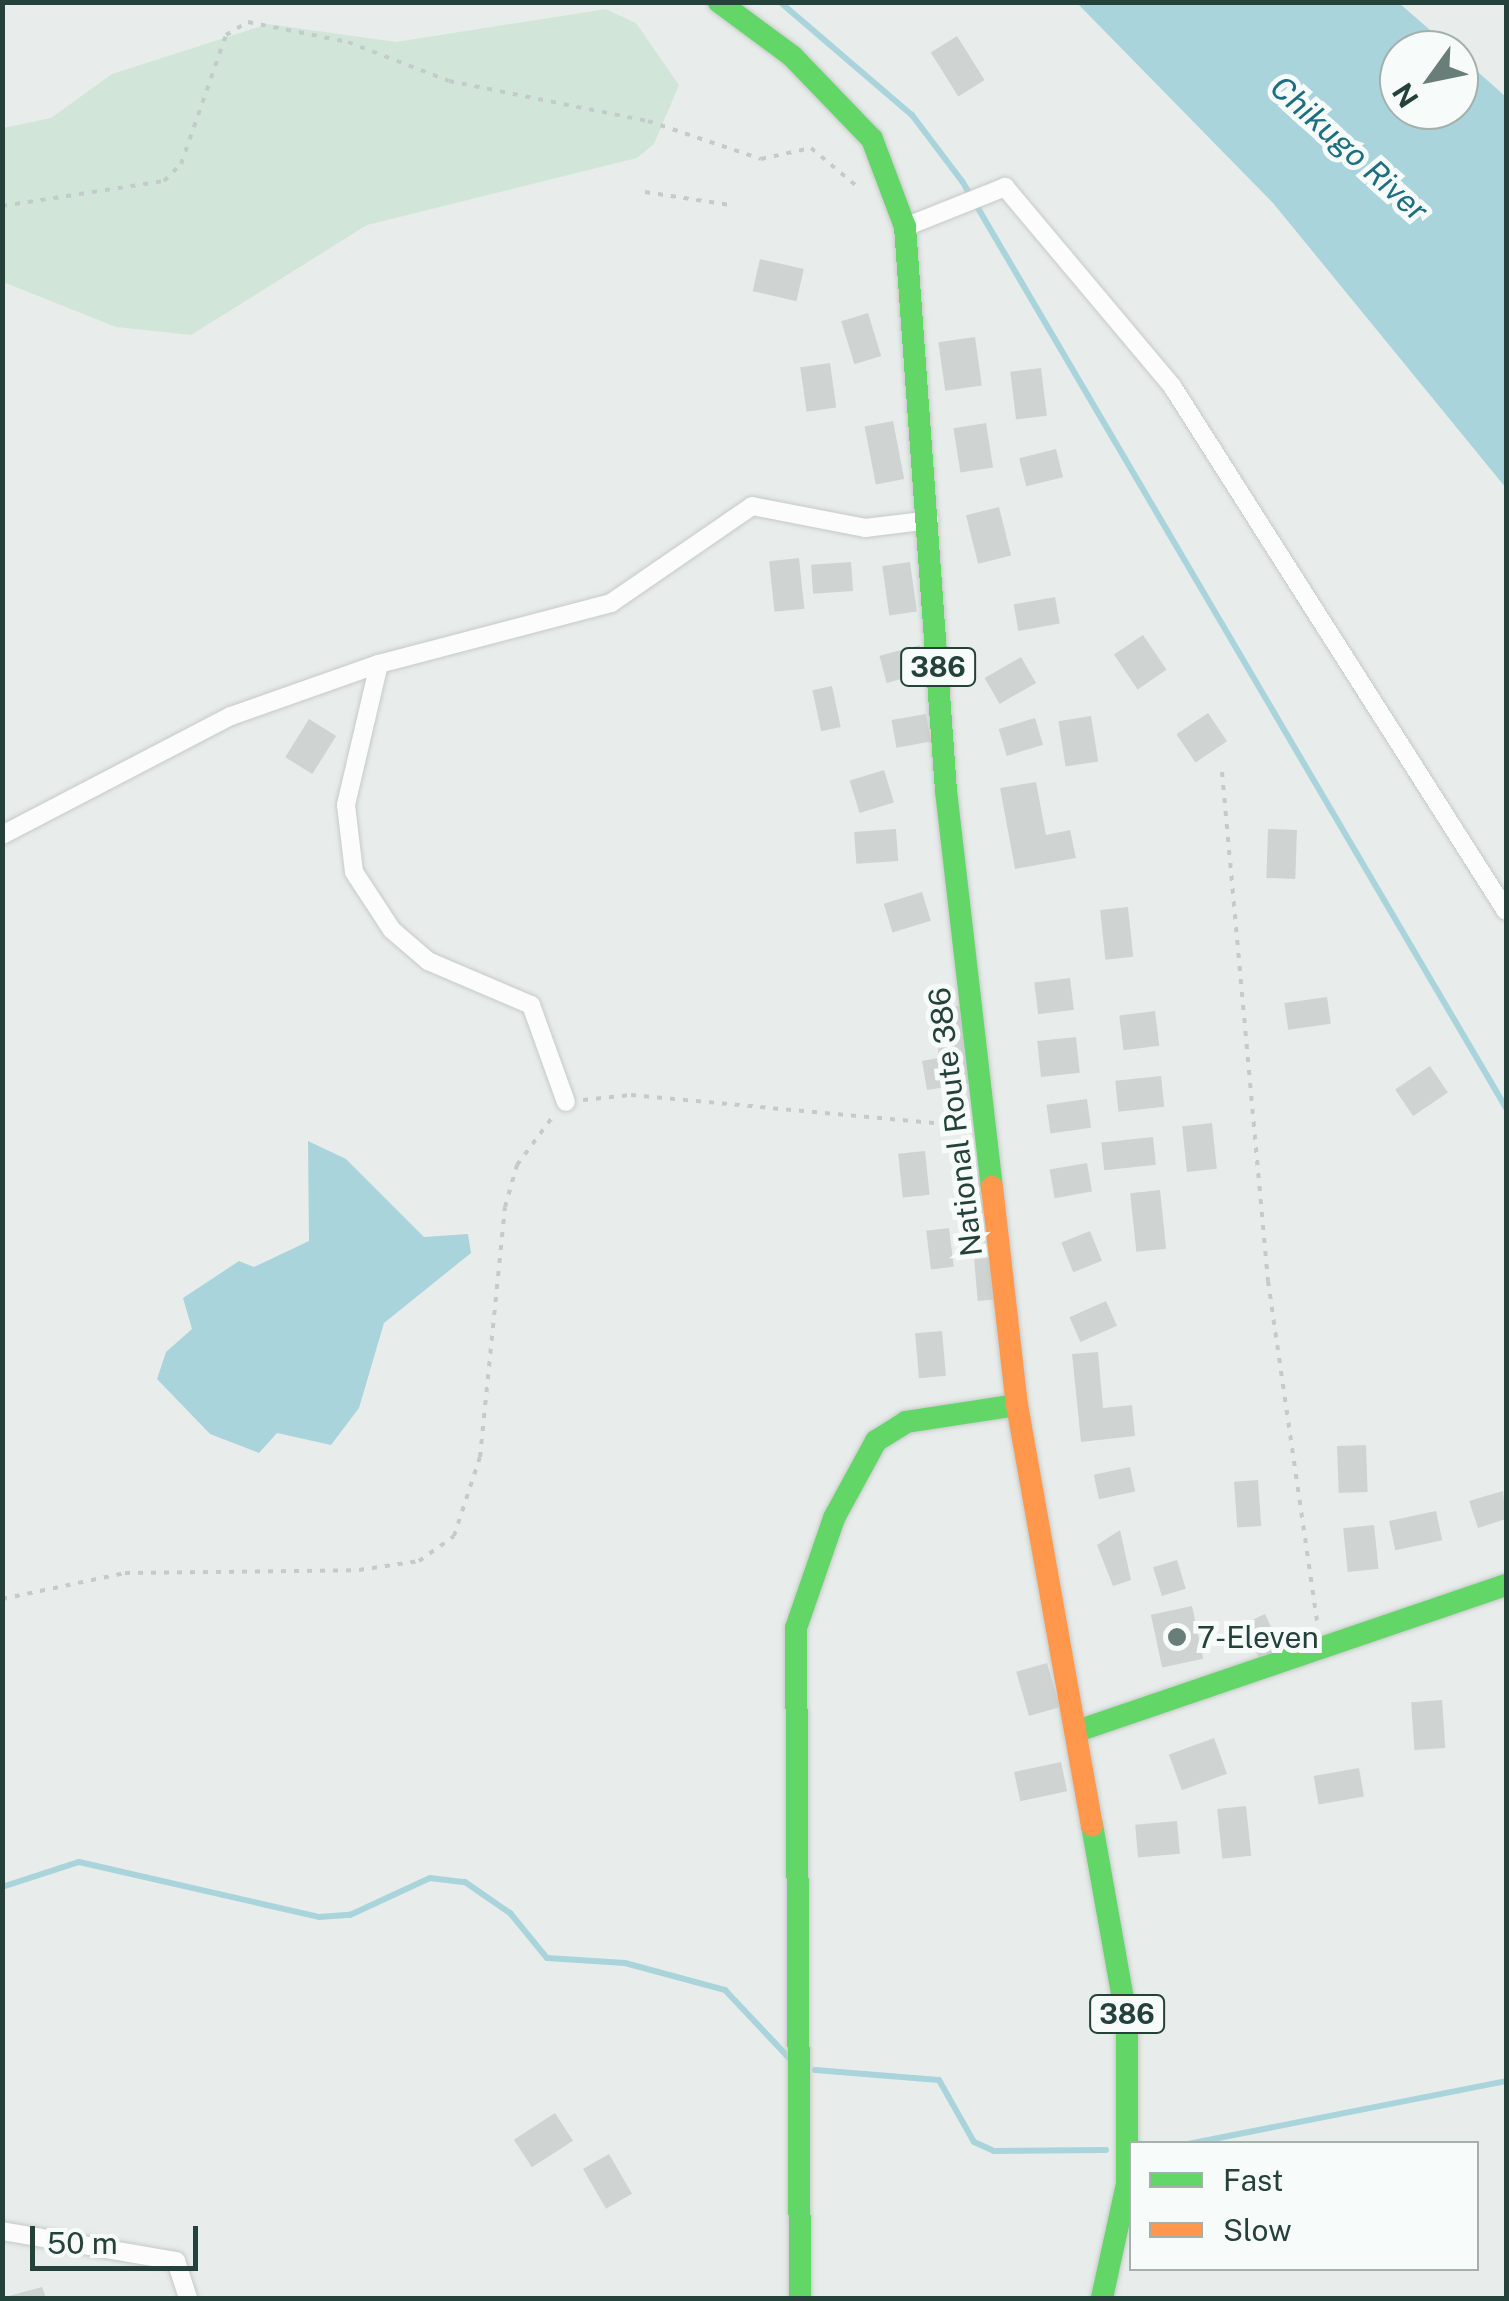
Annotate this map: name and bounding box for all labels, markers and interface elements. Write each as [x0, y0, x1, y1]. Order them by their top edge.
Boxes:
north arrow [1379, 30, 1479, 130]
water label: Chikugo River [1262, 68, 1436, 230]
text: N [1385, 77, 1425, 114]
road number: 386 [898, 644, 978, 690]
street label: National Route 386 [921, 985, 989, 1259]
place label: 7-Eleven [1197, 1619, 1319, 1655]
marker: 7-Eleven [1166, 1626, 1188, 1648]
road number: 386 [1087, 1991, 1167, 2037]
legend [1129, 2141, 1479, 2271]
text: Fast [1223, 2162, 1283, 2198]
scale bar [35, 2206, 202, 2268]
text: Slow [1223, 2212, 1292, 2248]
text: 50 m [47, 2225, 118, 2261]

